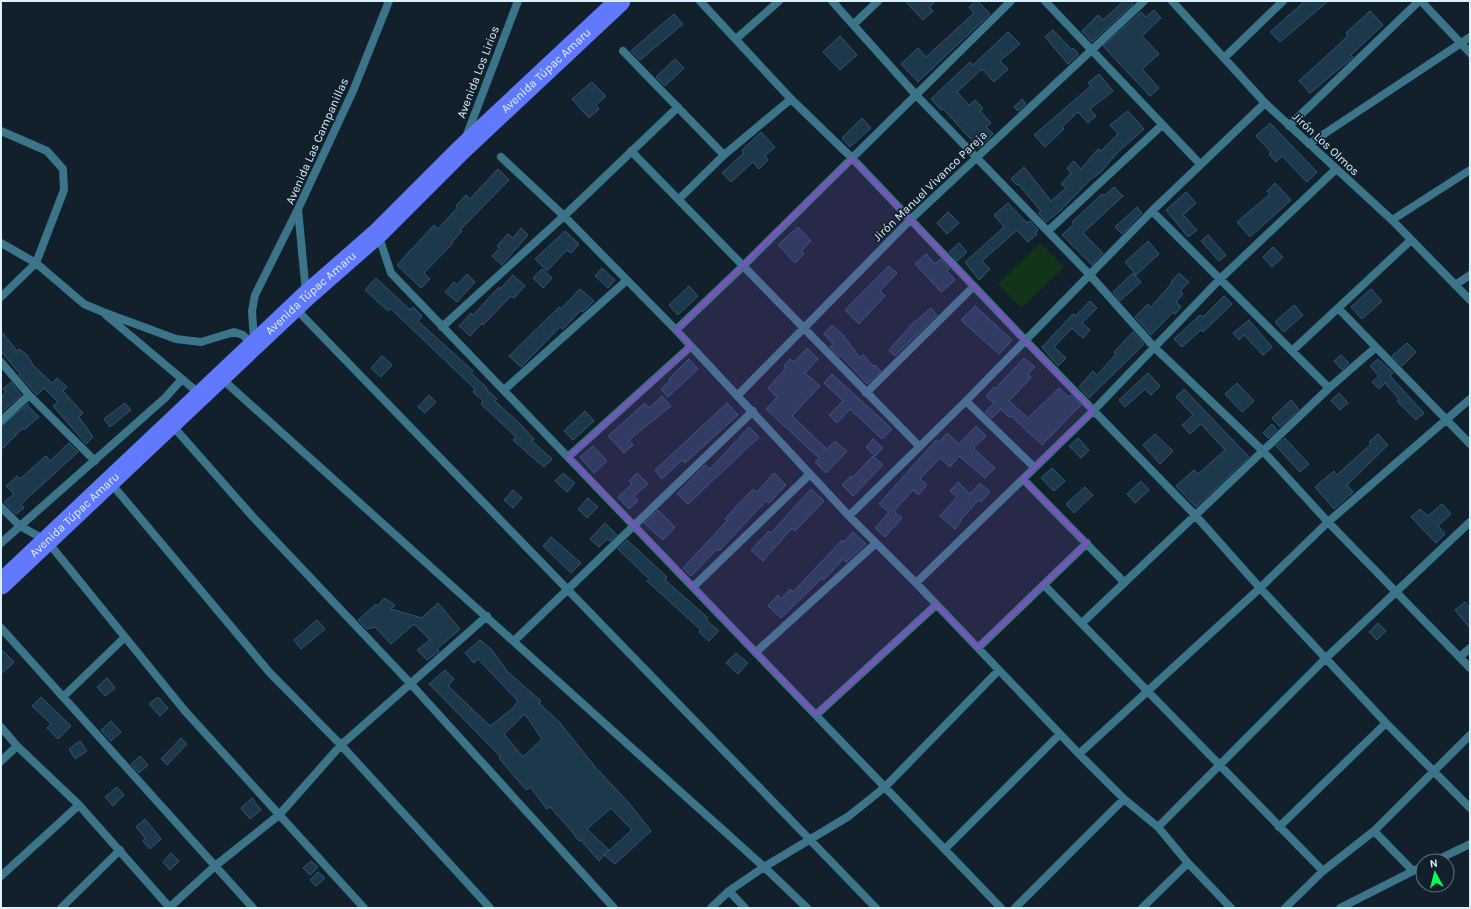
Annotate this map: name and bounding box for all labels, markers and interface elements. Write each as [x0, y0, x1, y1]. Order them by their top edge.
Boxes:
street label: Avenida Los Lirios [454, 24, 502, 120]
street label: Avenida Túpac Amaru [498, 25, 594, 116]
street label: Avenida Las Campanillas [283, 76, 351, 206]
street label: Jirón Los Olmos [1290, 110, 1362, 178]
street label: Jirón Manuel Vivanco Pareja [870, 128, 990, 244]
street label: Avenida Túpac Amaru [262, 248, 359, 338]
street label: Avenida Túpac Amaru [27, 469, 122, 560]
north arrow [1415, 853, 1455, 893]
text: N [1429, 857, 1439, 871]

